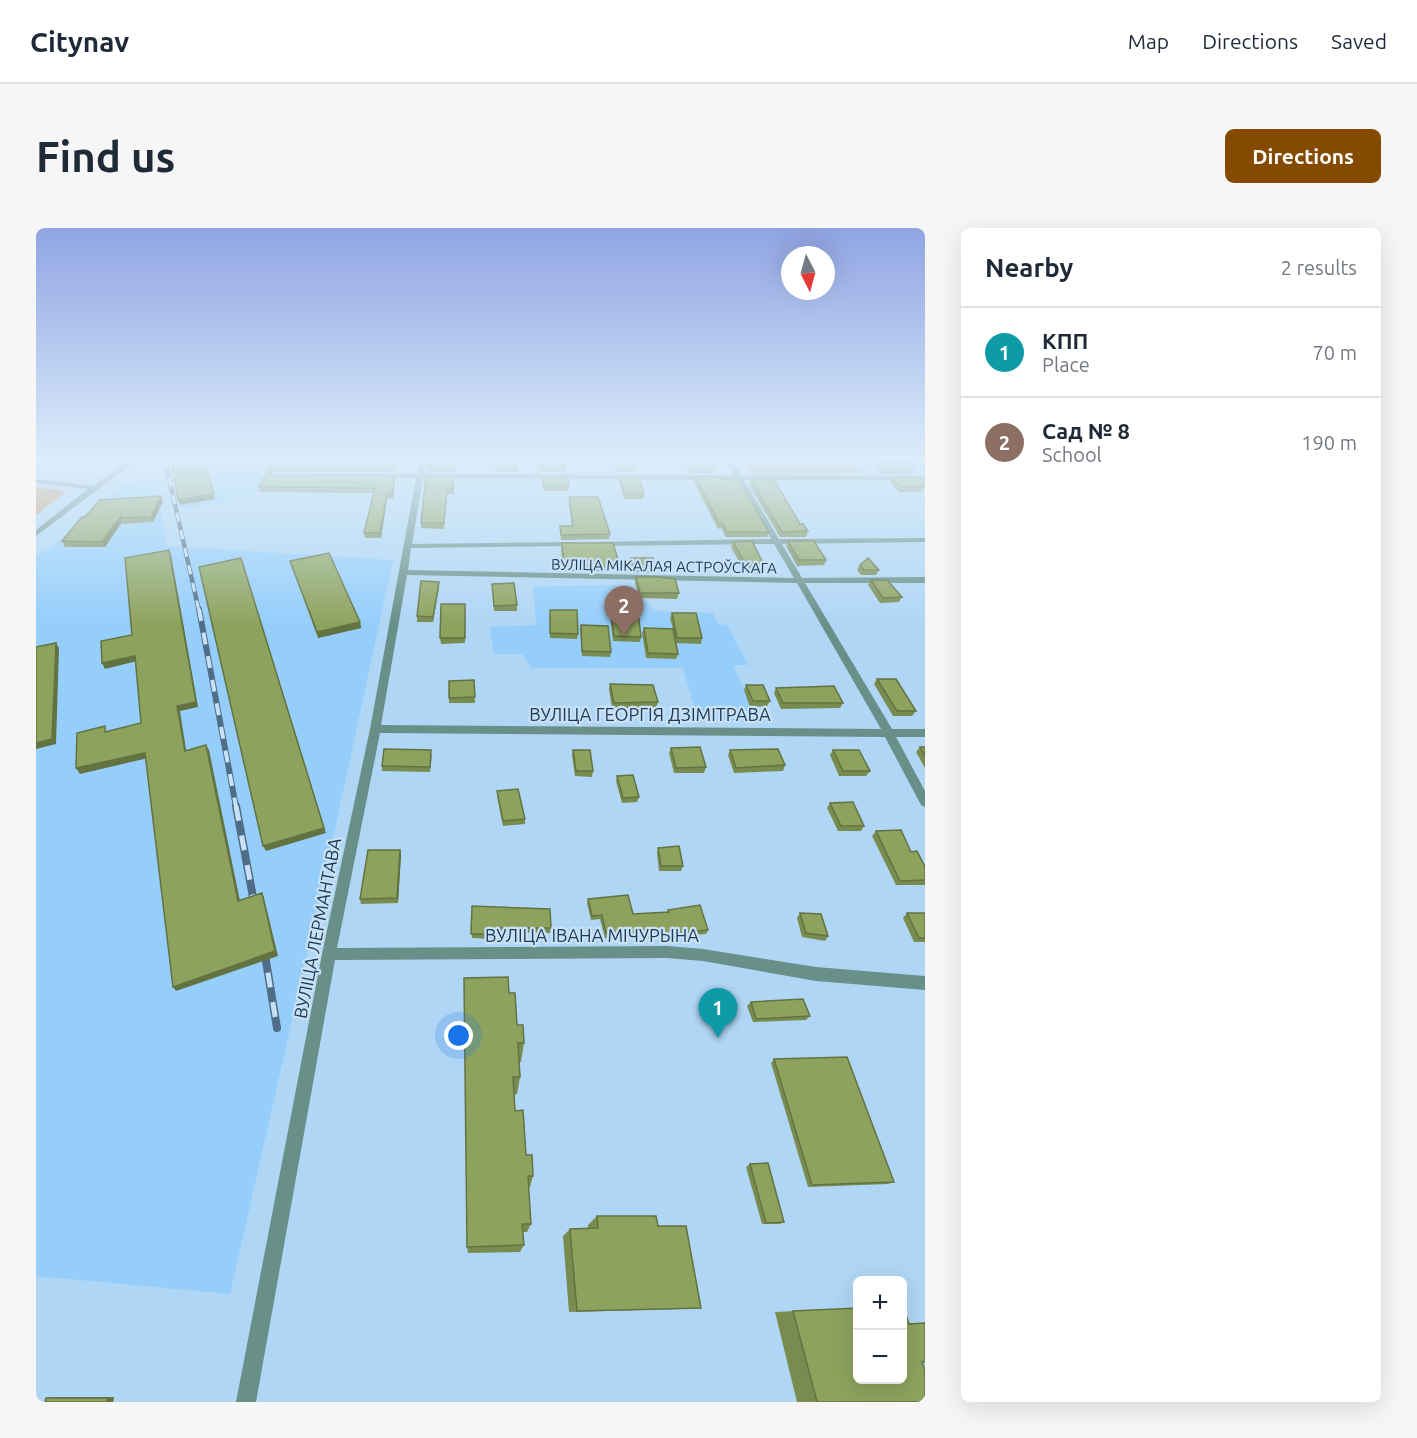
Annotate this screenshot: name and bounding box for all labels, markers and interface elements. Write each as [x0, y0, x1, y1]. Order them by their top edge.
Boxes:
text: Citynav [30, 26, 129, 57]
text: Map [1128, 29, 1169, 53]
text: Directions [1202, 29, 1298, 53]
text: Saved [1331, 29, 1387, 53]
button: Directions [1225, 129, 1381, 183]
text: Find us [36, 133, 175, 180]
north arrow [781, 246, 835, 300]
text: Nearby [985, 253, 1073, 282]
text: 2 results [1281, 256, 1357, 279]
text: КПП [1042, 328, 1088, 353]
text: 1 [999, 341, 1010, 364]
text: 70 m [1313, 341, 1357, 364]
text: Place [1042, 353, 1090, 376]
text: Сад № 8 [1042, 418, 1130, 443]
text: 2 [999, 431, 1010, 454]
text: 190 m [1301, 431, 1357, 454]
text: School [1042, 443, 1102, 466]
street label: ВУЛІЦА МІКАЛАЯ АСТРОЎСКАГА [551, 555, 777, 576]
pin: 2 [604, 586, 644, 636]
street label: ВУЛІЦА ГЕОРГІЯ ДЗІМІТРАВА [529, 704, 771, 724]
street label: ВУЛІЦА ЛЕРМАНТАВА [290, 836, 344, 1020]
street label: ВУЛІЦА ІВАНА МІЧУРЫНА [485, 925, 699, 945]
pin: 1 [698, 988, 738, 1038]
your location [444, 1021, 473, 1050]
map controls [853, 1276, 907, 1384]
button: + [853, 1276, 907, 1330]
button: − [853, 1330, 907, 1384]

